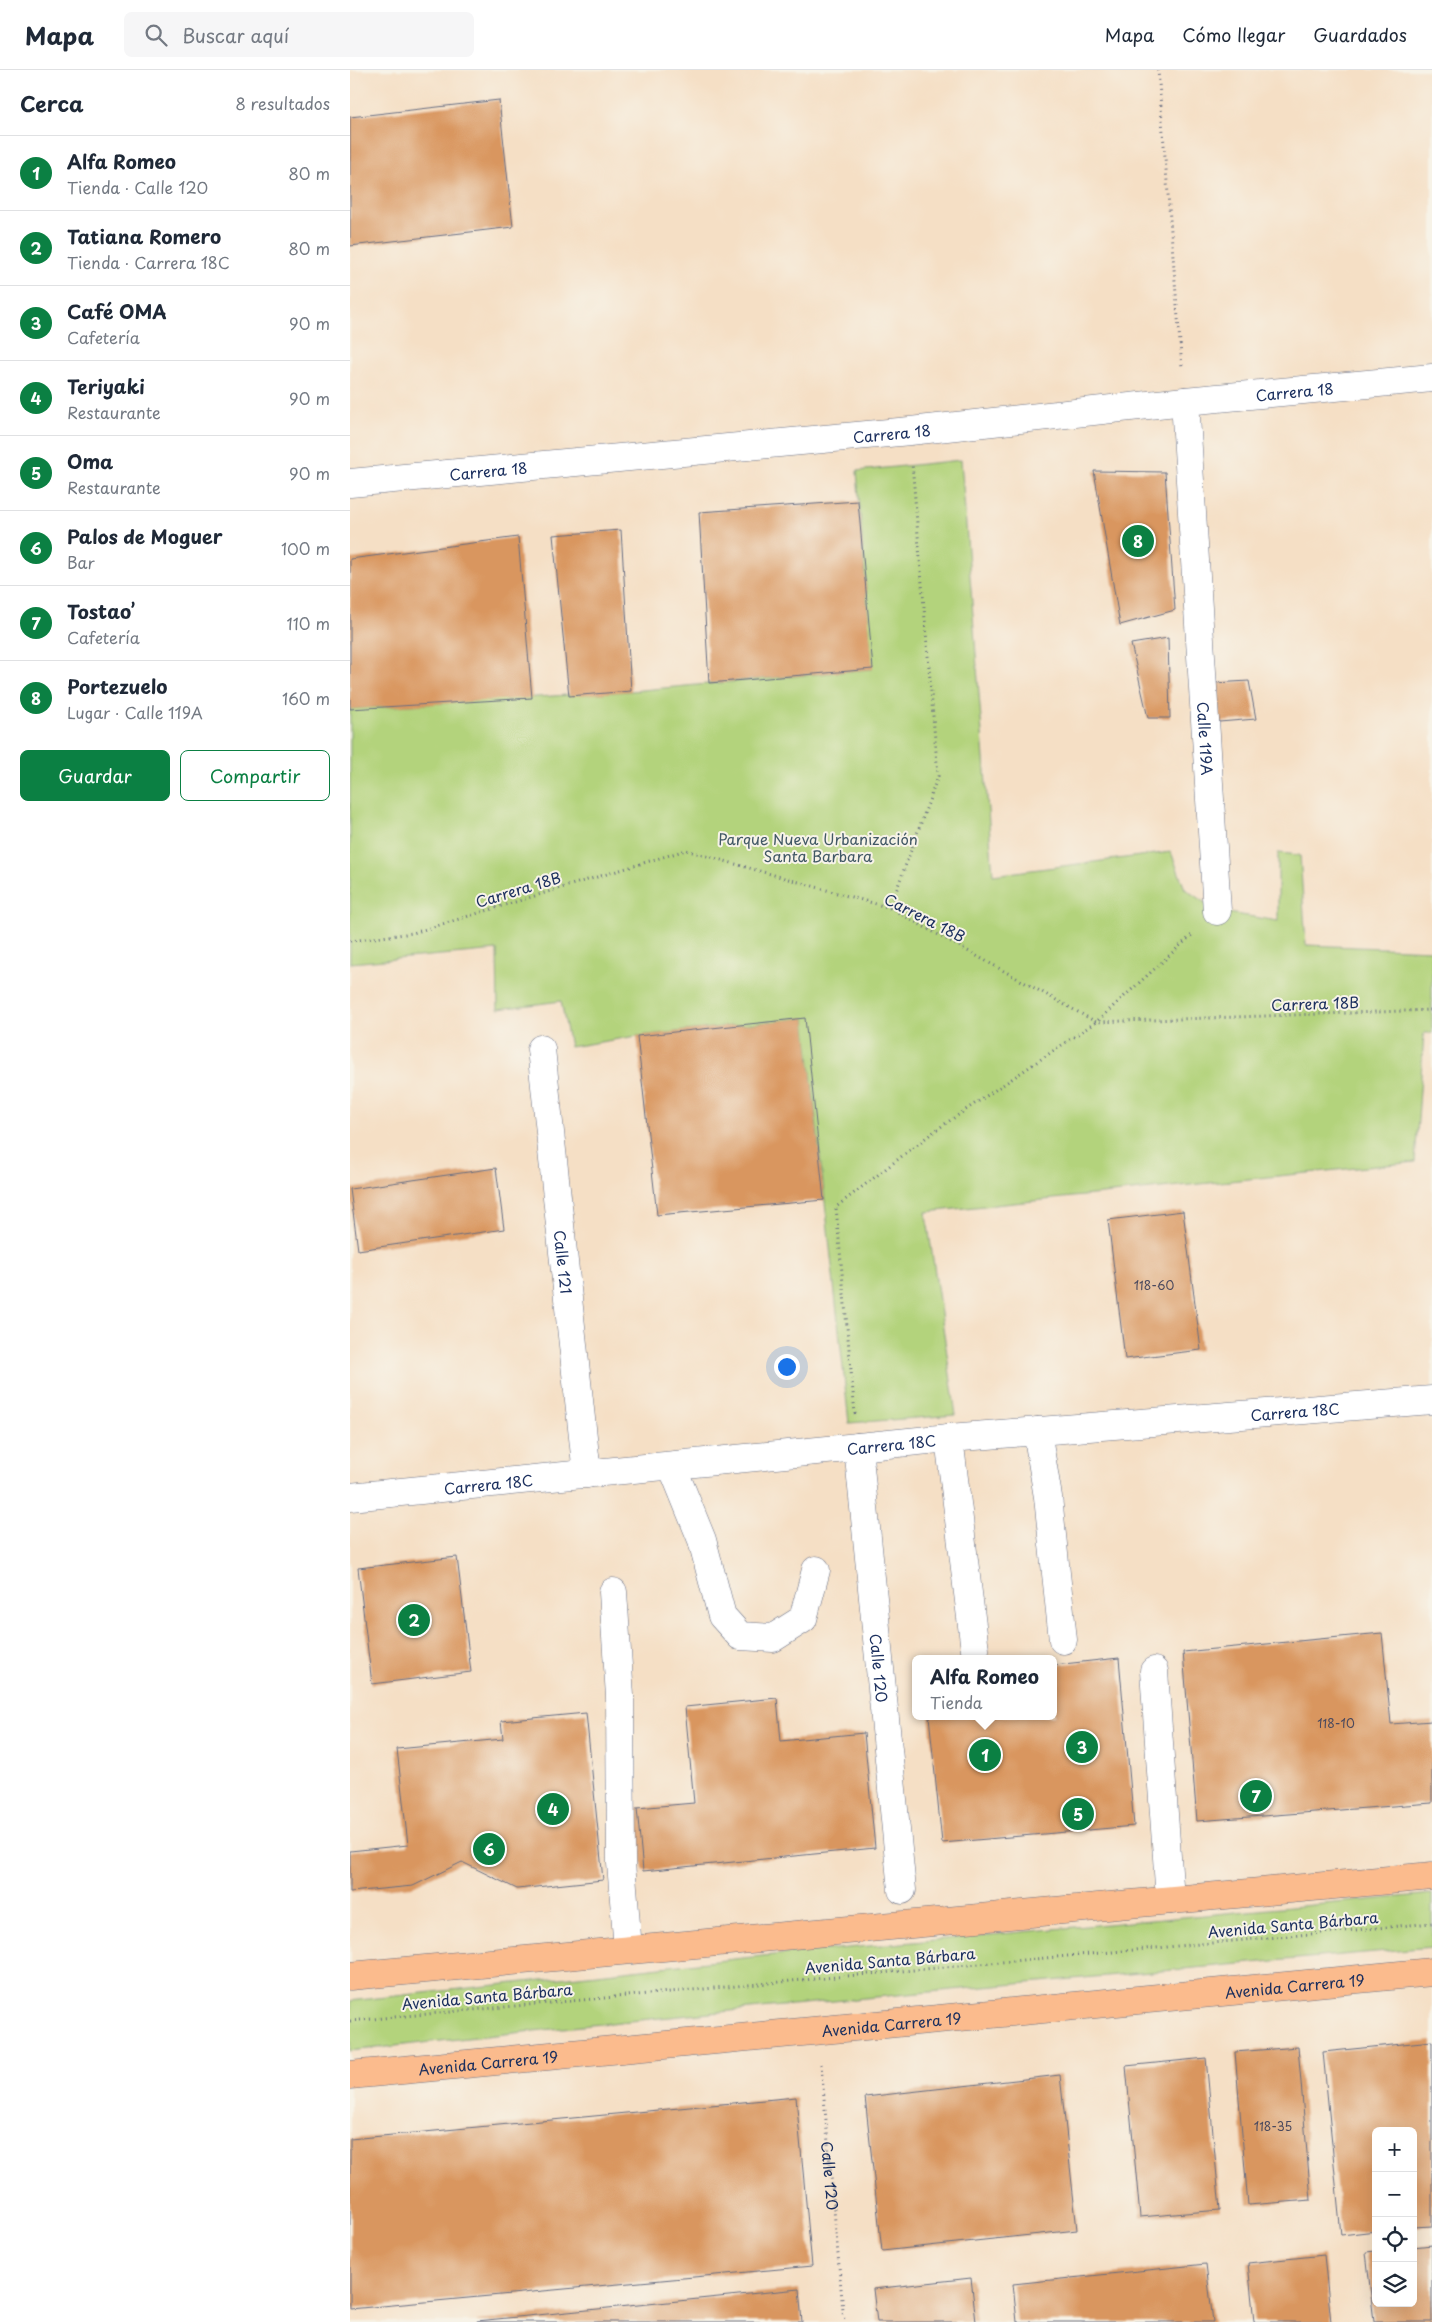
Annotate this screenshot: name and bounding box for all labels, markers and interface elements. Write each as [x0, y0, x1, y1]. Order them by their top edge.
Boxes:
search box [124, 12, 474, 57]
text: Mapa [25, 17, 94, 53]
icon: search [142, 21, 170, 49]
text: Buscar aquí [182, 21, 289, 49]
text: Mapa [1105, 21, 1154, 48]
text: Cómo llegar [1182, 21, 1285, 48]
text: Guardados [1313, 21, 1407, 48]
text: Cerca [20, 87, 84, 119]
text: 8 resultados [235, 91, 330, 115]
text: Alfa Romeo [67, 147, 176, 175]
text: 1 [32, 161, 40, 185]
text: 80 m [288, 161, 330, 185]
text: Tienda · Calle 120 [67, 175, 208, 199]
text: Tatiana Romero [67, 222, 221, 250]
text: 2 [30, 236, 42, 260]
text: 80 m [288, 236, 330, 260]
text: Tienda · Carrera 18C [67, 250, 230, 274]
text: Café OMA [67, 297, 167, 325]
text: 3 [31, 311, 41, 335]
text: 90 m [289, 311, 330, 335]
text: Cafetería [67, 325, 140, 349]
text: Teriyaki [67, 372, 145, 400]
street label: Carrera 18 [1254, 376, 1334, 406]
text: 4 [31, 386, 41, 410]
text: 90 m [289, 386, 330, 410]
text: Restaurante [67, 400, 161, 424]
street label: Carrera 18 [852, 417, 932, 448]
text: Oma [67, 447, 113, 475]
street label: Carrera 18 [448, 455, 528, 485]
text: 5 [31, 461, 41, 485]
text: 90 m [289, 461, 330, 485]
text: Restaurante [67, 475, 161, 499]
text: Palos de Moguer [67, 522, 223, 550]
pin: 8 [1122, 522, 1154, 560]
text: 6 [30, 536, 42, 560]
text: 100 m [281, 536, 330, 560]
text: Bar [67, 550, 95, 574]
text: Tostao’ [67, 597, 135, 625]
text: 7 [31, 611, 41, 635]
text: 110 m [287, 611, 330, 635]
text: Cafetería [67, 625, 140, 649]
text: Portezuelo [67, 672, 167, 700]
text: 8 [31, 686, 41, 710]
text: 160 m [282, 686, 330, 710]
text: Lugar · Calle 119A [67, 700, 203, 724]
street label: Calle 119A [1192, 701, 1220, 776]
button: Guardar [20, 750, 170, 801]
button: Compartir [180, 750, 330, 801]
park label: Parque Nueva Urbanización Santa Barbara [718, 827, 918, 867]
street label: Carrera 18B [473, 865, 563, 913]
street label: Carrera 18B [881, 887, 969, 947]
street label: Carrera 18B [1271, 990, 1359, 1016]
street label: Calle 121 [549, 1229, 579, 1295]
house number: 118-60 [1134, 1276, 1174, 1294]
your location [774, 1354, 800, 1380]
street label: Carrera 18C [1249, 1396, 1341, 1426]
street label: Carrera 18C [846, 1428, 937, 1460]
street label: Carrera 18C [443, 1468, 534, 1499]
pin: 2 [398, 1601, 430, 1639]
street label: Calle 120 [865, 1632, 895, 1704]
popup [912, 1655, 1057, 1720]
text: Alfa Romeo [930, 1662, 1039, 1690]
text: Tienda [930, 1690, 983, 1714]
house number: 118-10 [1317, 1714, 1355, 1732]
pin: 3 [1066, 1728, 1098, 1766]
pin: 1 [969, 1736, 1001, 1774]
pin: 7 [1240, 1777, 1272, 1815]
pin: 4 [537, 1790, 569, 1828]
pin: 5 [1062, 1795, 1094, 1833]
pin: 6 [473, 1830, 505, 1868]
street label: Avenida Santa Bárbara [1207, 1905, 1380, 1943]
street label: Avenida Santa Bárbara [804, 1941, 977, 1979]
street label: Avenida Carrera 19 [1224, 1967, 1366, 2003]
street label: Avenida Santa Bárbara [401, 1977, 574, 2015]
street label: Avenida Carrera 19 [821, 2005, 963, 2042]
street label: Avenida Carrera 19 [417, 2044, 559, 2080]
house number: 118-35 [1254, 2117, 1292, 2135]
map controls [1372, 2127, 1417, 2307]
button: + [1372, 2127, 1417, 2172]
street label: Calle 120 [816, 2140, 845, 2211]
button: − [1372, 2172, 1417, 2217]
button: locate [1372, 2217, 1417, 2262]
button: layers [1372, 2262, 1417, 2307]

